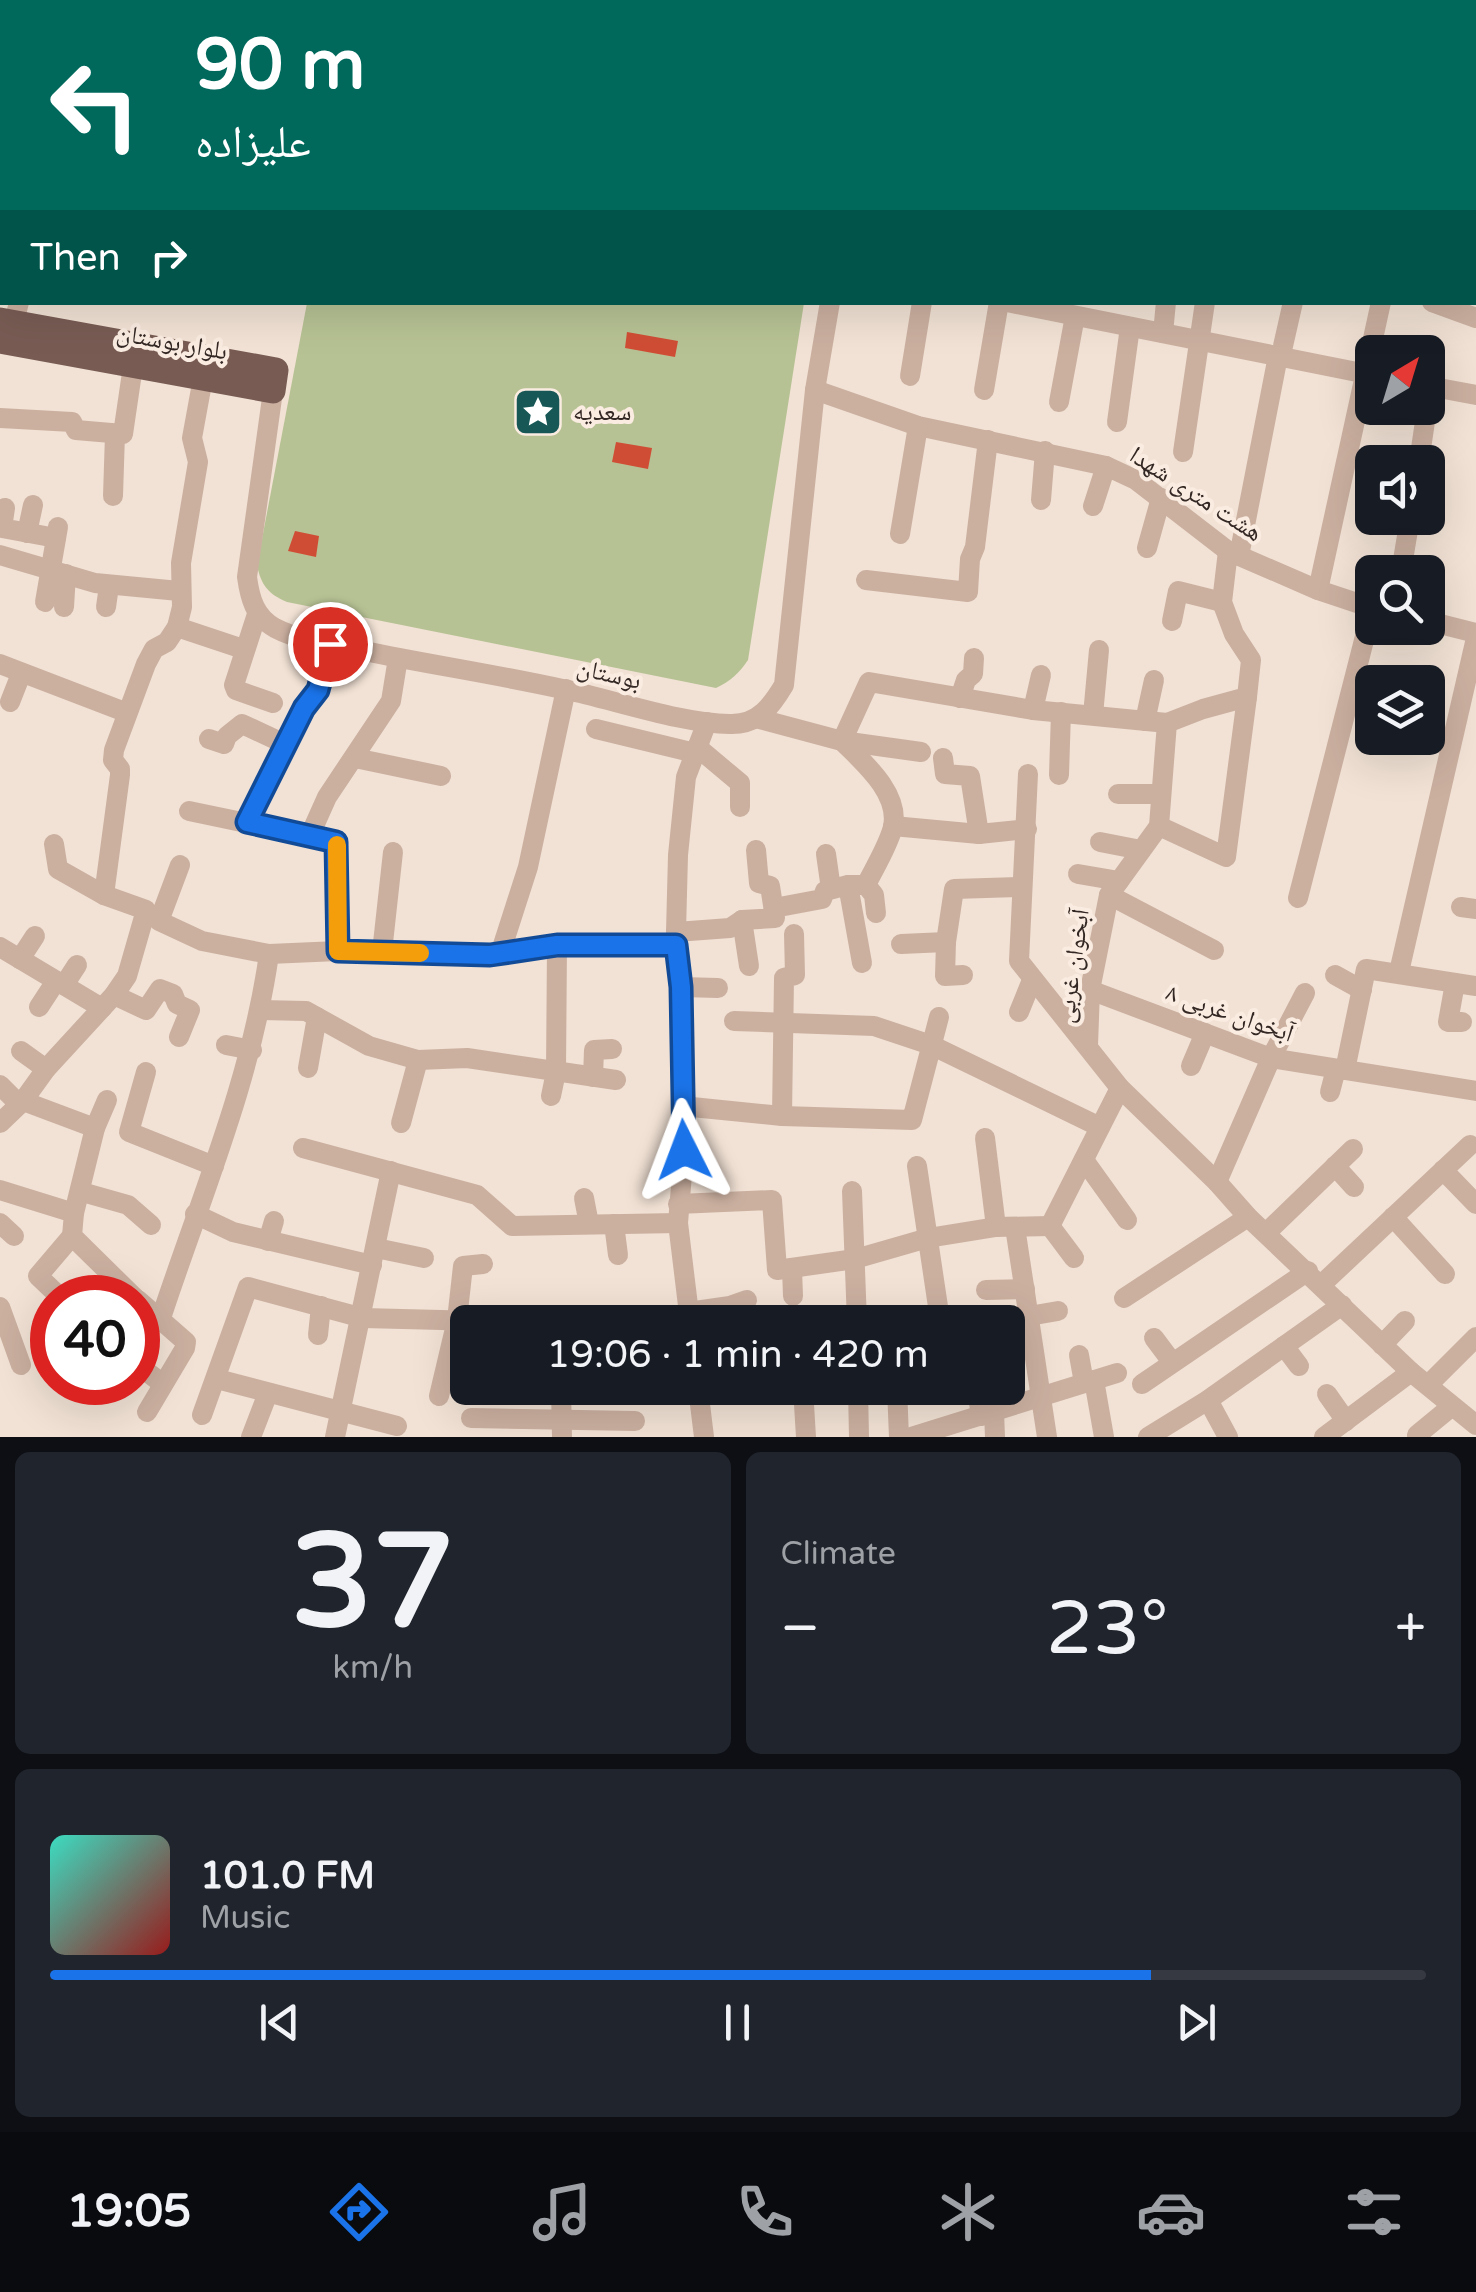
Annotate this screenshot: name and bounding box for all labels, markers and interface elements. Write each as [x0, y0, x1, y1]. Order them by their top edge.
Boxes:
text: 90 m [195, 24, 365, 108]
icon: left [30, 40, 160, 170]
text: علیزاده [195, 116, 311, 170]
icon: right [141, 230, 196, 285]
text: Then [30, 235, 121, 281]
street label: بلوار بوستان [114, 318, 230, 366]
north arrow [1355, 335, 1445, 425]
map controls [1355, 335, 1445, 755]
place icon: سعدیه [512, 386, 564, 438]
place label: سعدیه [573, 397, 632, 427]
street label: هشت متری شهدا [1124, 440, 1268, 548]
button: sound [1355, 445, 1445, 535]
button: search [1355, 555, 1445, 645]
pin [288, 602, 373, 687]
icon: arrive [303, 617, 358, 672]
street label: بوستان [574, 652, 644, 696]
button: layers [1355, 665, 1445, 755]
street label: آبخوان غربی [1050, 906, 1096, 1025]
street label: آبخوان غربی ۸ [1162, 977, 1298, 1049]
position arrow [632, 1098, 736, 1202]
speed limit sign: 40 [30, 1275, 160, 1405]
text: 19:06 · 1 min · 420 m [546, 1332, 929, 1378]
text: 37 [291, 1506, 454, 1662]
text: Climate [781, 1535, 896, 1573]
text: 23° [1046, 1584, 1169, 1674]
text: − [781, 1596, 820, 1662]
text: + [1395, 1596, 1426, 1662]
text: km/h [333, 1649, 413, 1687]
text: 101.0 FM [200, 1853, 375, 1899]
text: Music [200, 1899, 290, 1937]
icon: previous [252, 1995, 307, 2050]
icon: pause [710, 1995, 765, 2050]
icon: next [1169, 1995, 1224, 2050]
icon: directions [324, 2177, 394, 2247]
icon: music [527, 2177, 597, 2247]
icon: phone [730, 2177, 800, 2247]
icon: climate [933, 2177, 1003, 2247]
icon: car [1136, 2177, 1206, 2247]
icon: filters [1339, 2177, 1409, 2247]
text: 19:05 [67, 2185, 191, 2239]

